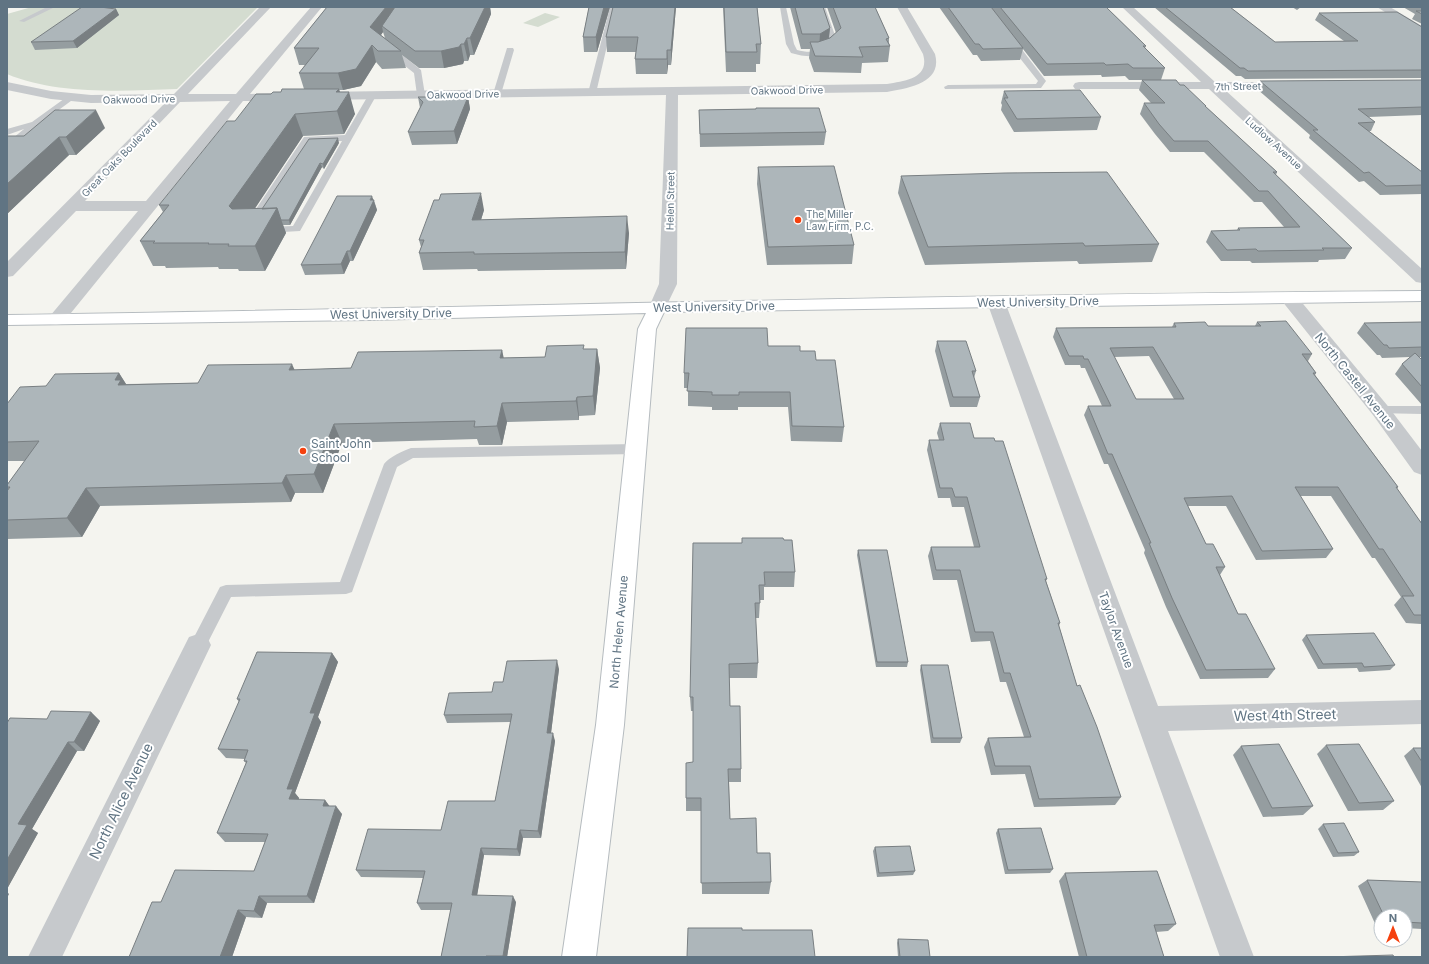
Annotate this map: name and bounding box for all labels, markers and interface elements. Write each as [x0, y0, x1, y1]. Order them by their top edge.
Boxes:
street label: 7th Street [1215, 80, 1262, 92]
street label: Oakwood Drive [751, 83, 824, 97]
street label: Oakwood Drive [427, 87, 500, 101]
street label: Oakwood Drive [103, 92, 176, 106]
street label: Ludlow Avenue [1243, 114, 1305, 172]
street label: Great Oaks Boulevard [79, 117, 159, 199]
street label: Helen Street [663, 171, 677, 230]
place label: The Miller Law Firm, P.C. [806, 208, 874, 232]
marker: The Miller Law Firm, P.C. [793, 215, 803, 225]
street label: West University Drive [977, 293, 1099, 310]
street label: West University Drive [653, 298, 775, 315]
street label: West University Drive [330, 305, 452, 322]
street label: North Castell Avenue [1312, 330, 1399, 432]
place label: Saint John School [311, 436, 371, 465]
marker: Saint John School [298, 446, 308, 456]
street label: North Helen Avenue [606, 575, 631, 689]
street label: Taylor Avenue [1096, 589, 1137, 670]
street label: West 4th Street [1234, 705, 1337, 724]
street label: North Alice Avenue [85, 740, 156, 862]
north arrow [1373, 908, 1413, 948]
text: N [1389, 911, 1397, 925]

